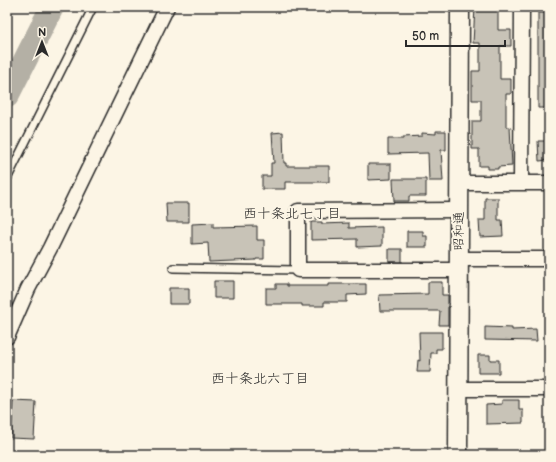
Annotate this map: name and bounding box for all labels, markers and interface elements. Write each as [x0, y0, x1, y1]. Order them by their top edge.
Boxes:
north arrow [22, 22, 62, 62]
scale bar [406, 22, 505, 48]
text: N [38, 26, 46, 39]
text: 50 m [412, 29, 439, 44]
district label: 西十条北七丁目 [243, 205, 341, 222]
street label: 昭和通 [451, 211, 467, 251]
district label: 西十条北六丁目 [211, 370, 309, 387]

